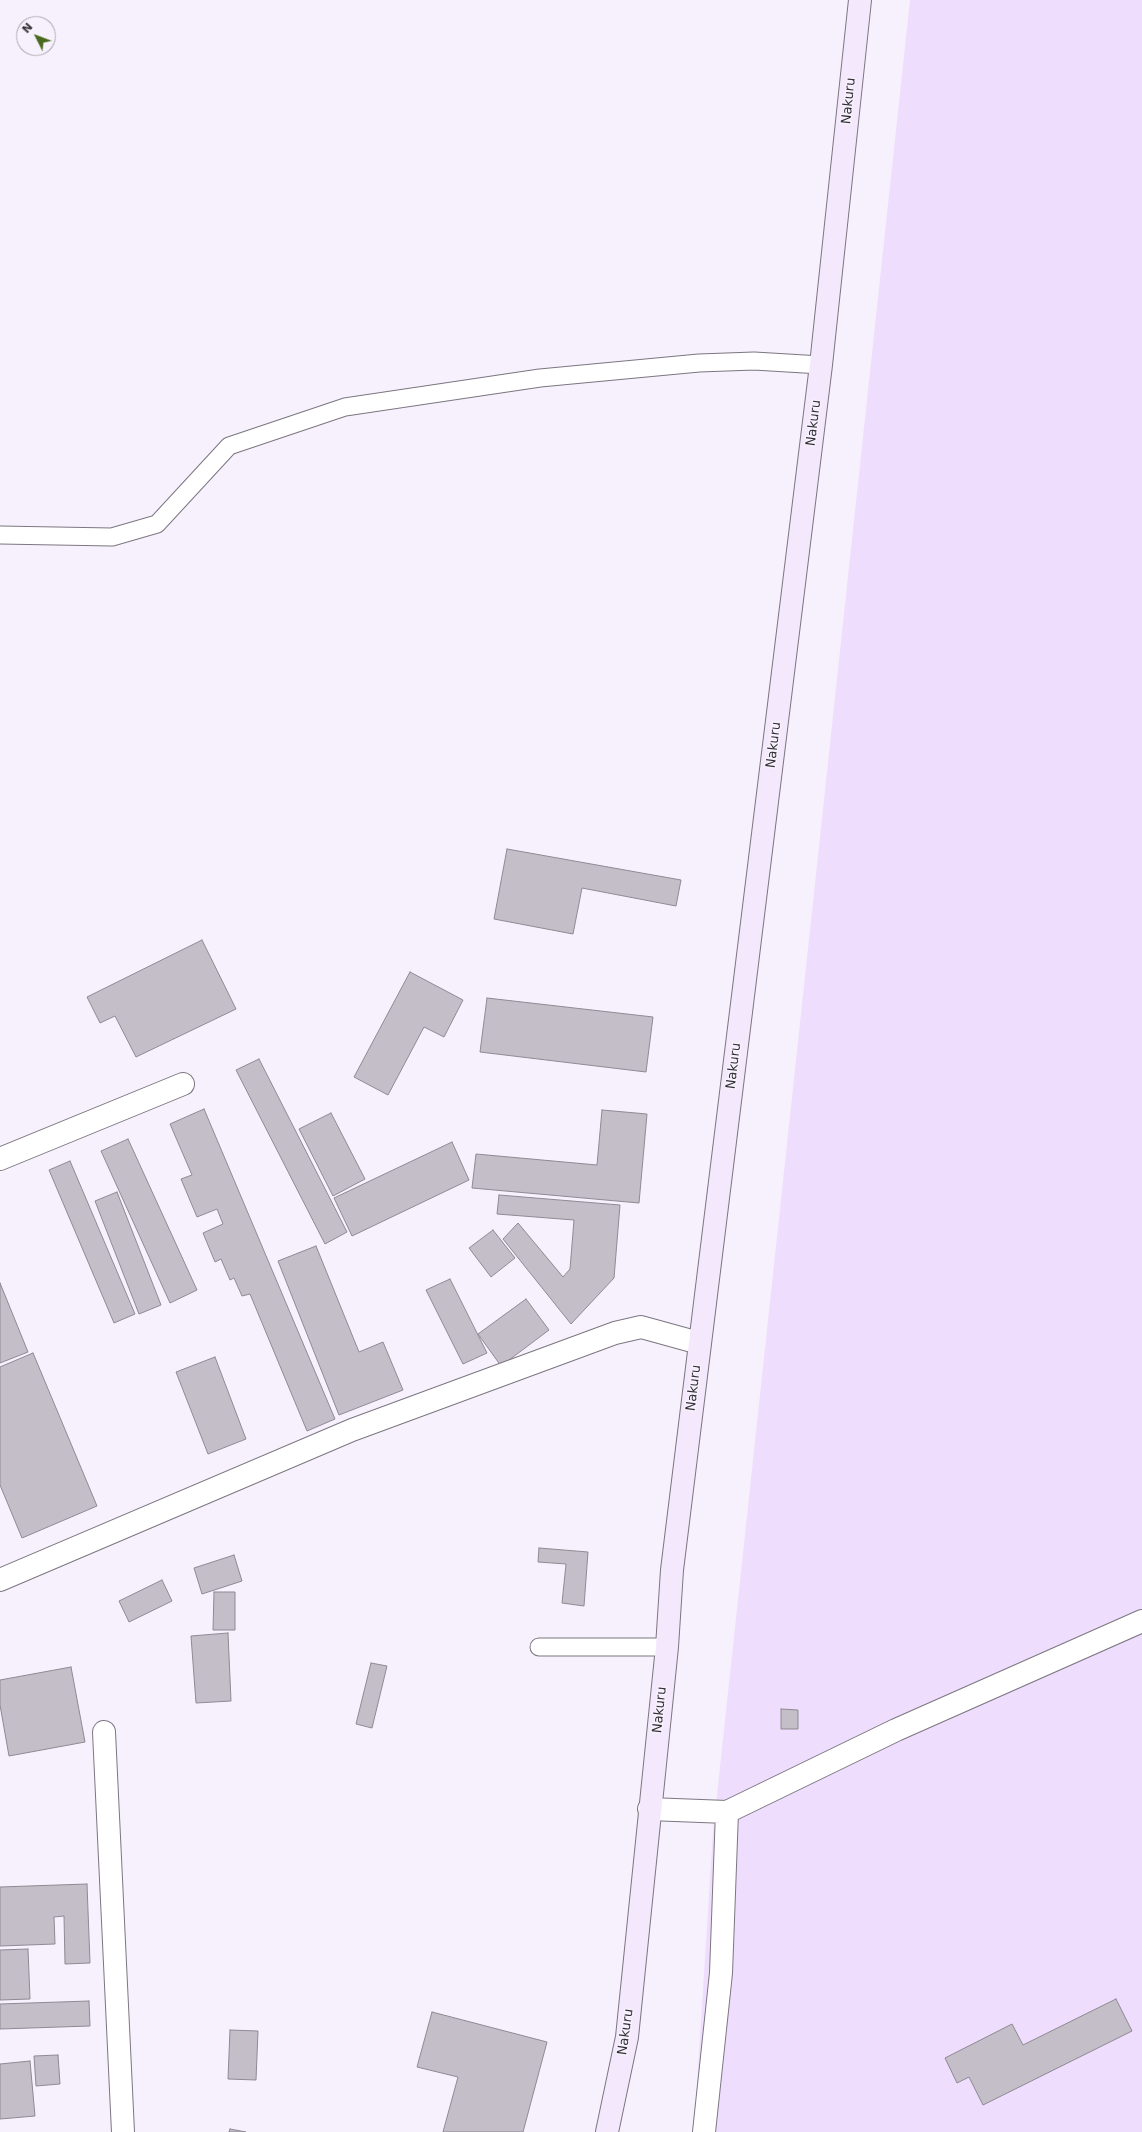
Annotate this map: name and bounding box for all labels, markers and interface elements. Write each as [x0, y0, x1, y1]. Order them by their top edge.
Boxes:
north arrow [16, 16, 56, 56]
text: N [20, 21, 35, 36]
street label: Nakuru [839, 77, 859, 125]
street label: Nakuru [803, 399, 825, 447]
street label: Nakuru [763, 721, 785, 769]
street label: Nakuru [723, 1042, 745, 1090]
street label: Nakuru [683, 1364, 705, 1412]
street label: Nakuru [650, 1686, 670, 1734]
street label: Nakuru [615, 2008, 637, 2056]

